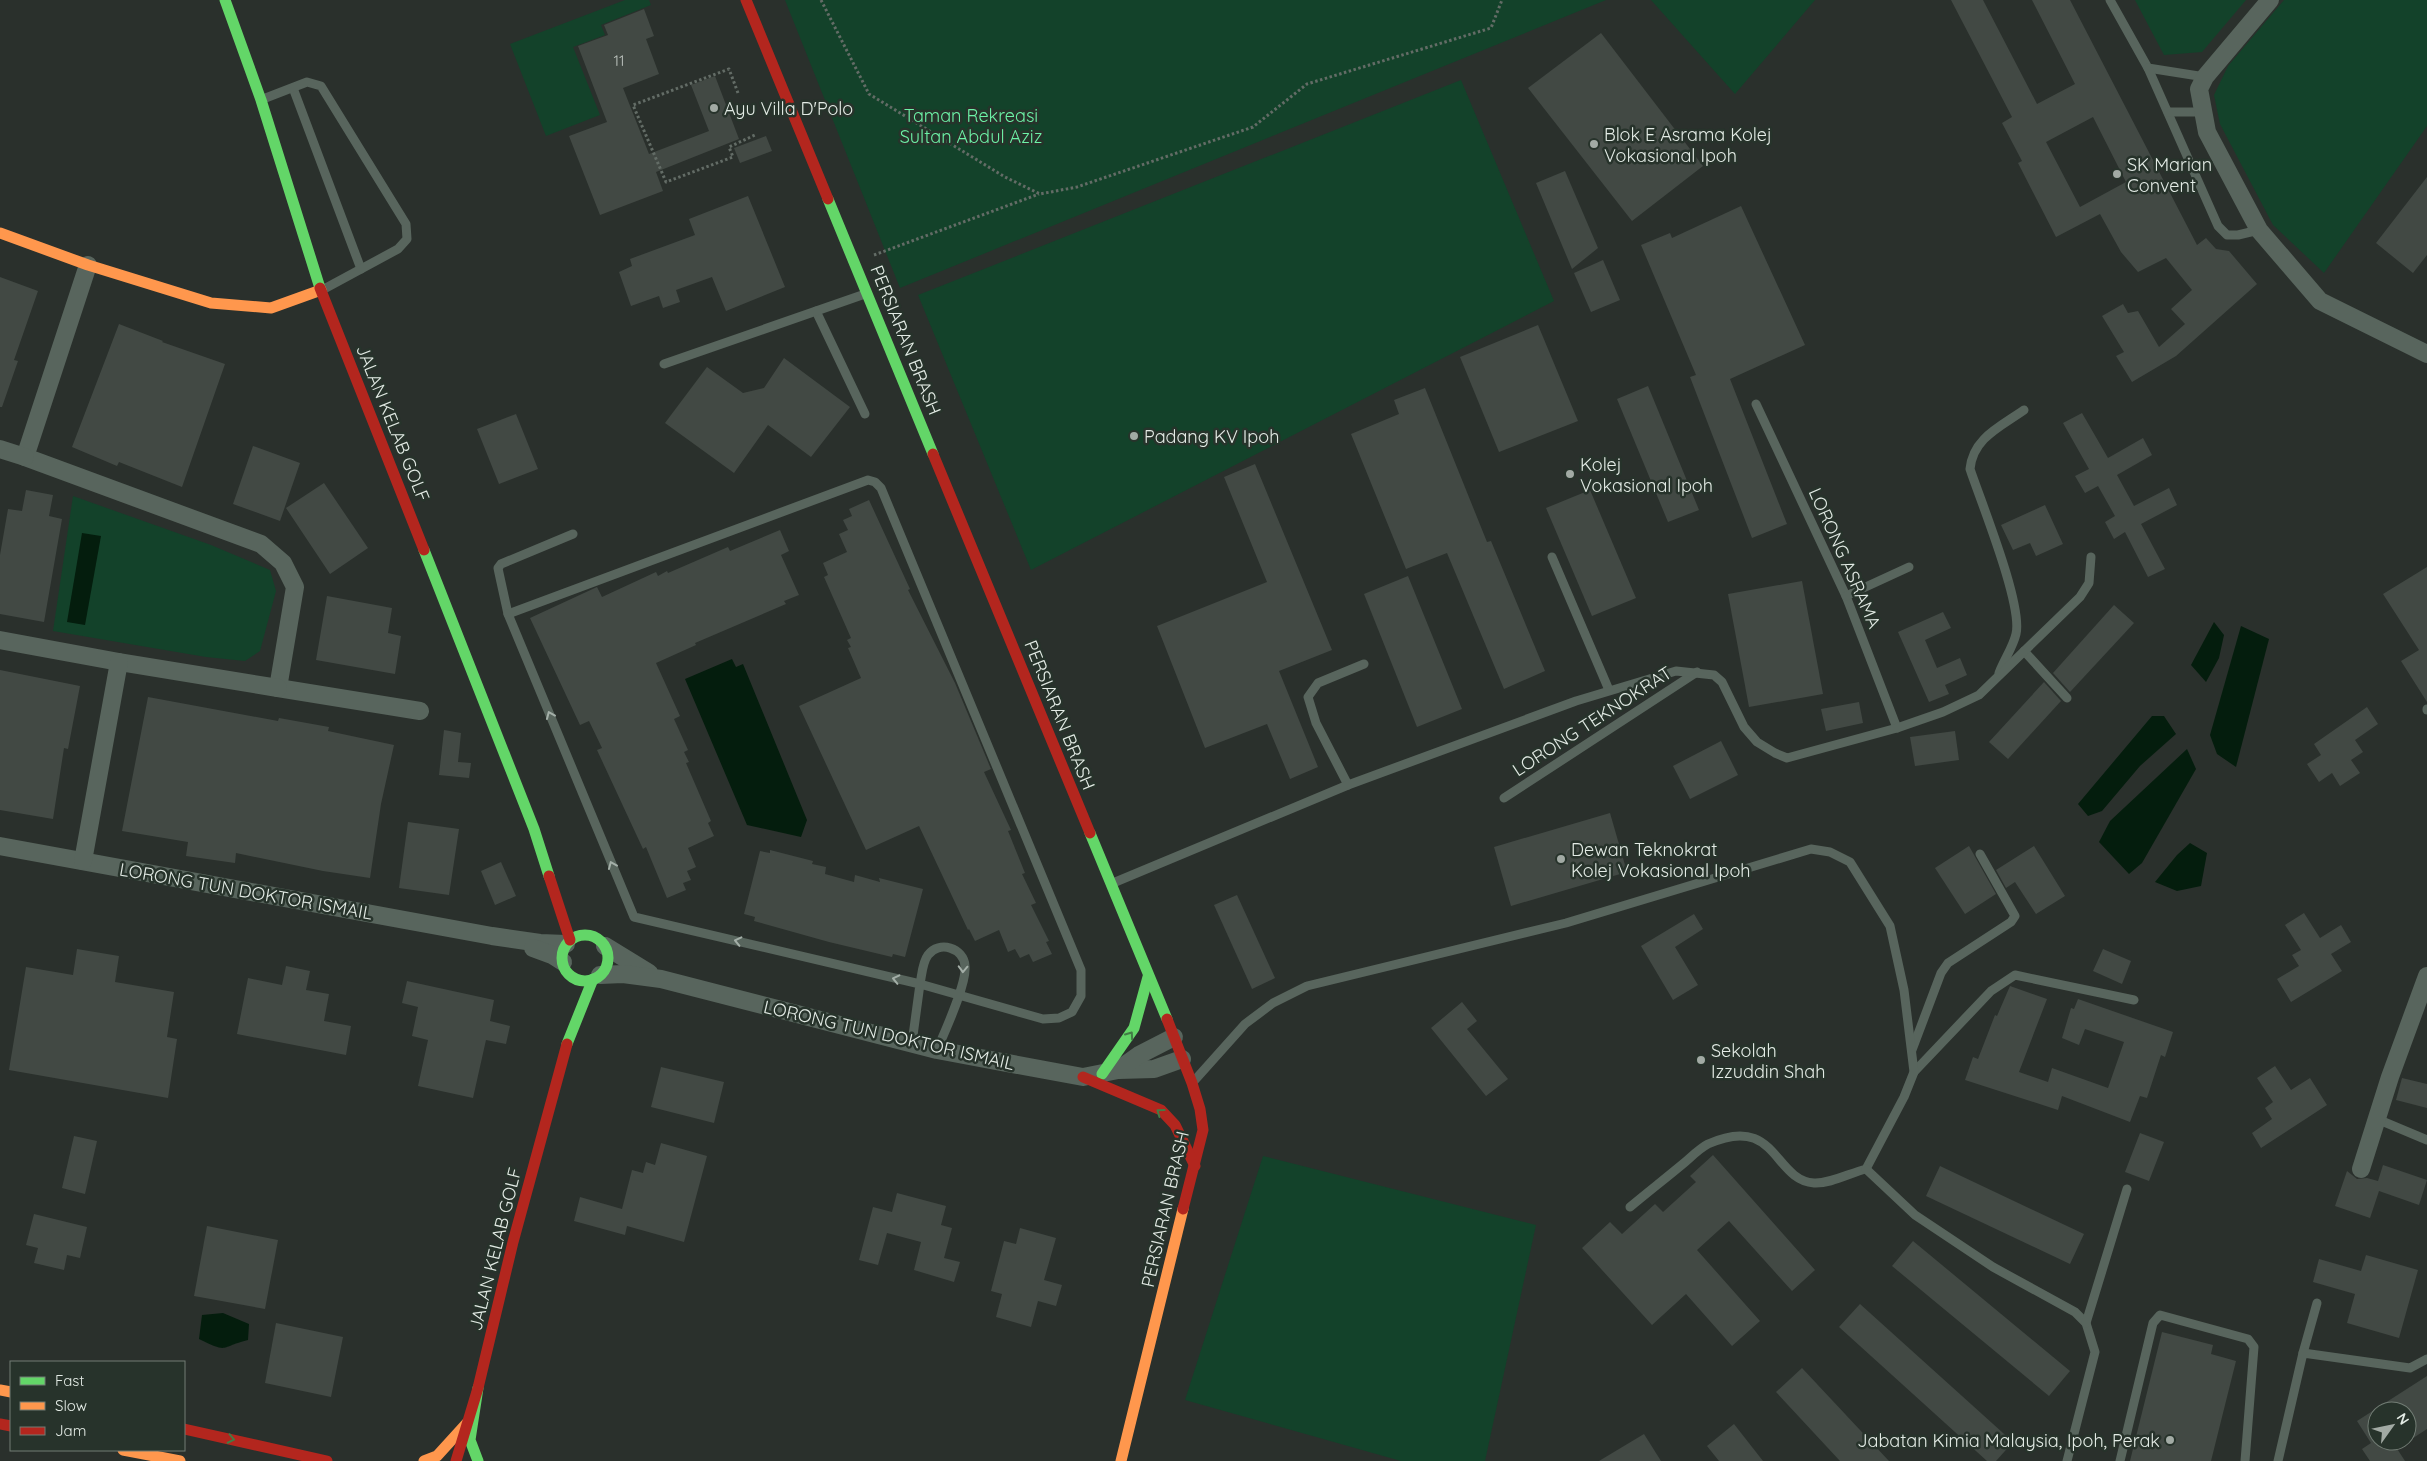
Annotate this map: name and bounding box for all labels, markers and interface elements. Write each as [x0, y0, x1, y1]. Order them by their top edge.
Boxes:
house number: 11 [613, 51, 625, 70]
place label: Ayu Villa D'Polo [724, 97, 853, 120]
marker: Ayu Villa D'Polo [708, 102, 720, 114]
park label: Taman Rekreasi Sultan Abdul Aziz [900, 104, 1042, 148]
place label: Blok E Asrama Kolej Vokasional Ipoh [1604, 123, 1772, 167]
marker: Blok E Asrama Kolej Vokasional Ipoh [1588, 138, 1600, 150]
place label: SK Marian Convent [2127, 153, 2212, 197]
marker: SK Marian Convent [2111, 168, 2123, 180]
street label: PERSIARAN BRASH [865, 262, 947, 418]
street label: JALAN KELAB GOLF [351, 341, 435, 505]
place label: Padang KV Ipoh [1144, 425, 1279, 448]
marker: Padang KV Ipoh [1128, 430, 1140, 442]
place label: Kolej Vokasional Ipoh [1580, 453, 1713, 497]
marker: Kolej Vokasional Ipoh [1564, 468, 1576, 480]
street label: LORONG ASRAMA [1804, 484, 1886, 632]
street label: PERSIARAN BRASH [1019, 637, 1101, 793]
street label: LORONG TEKNOKRAT [1508, 661, 1676, 781]
one-way arrow [545, 712, 555, 720]
place label: Dewan Teknokrat Kolej Vokasional Ipoh [1571, 838, 1750, 882]
marker: Dewan Teknokrat Kolej Vokasional Ipoh [1555, 853, 1567, 865]
street label: LORONG TUN DOKTOR ISMAIL [118, 857, 375, 925]
one-way arrow [608, 861, 619, 870]
one-way arrow [733, 936, 742, 947]
one-way arrow [958, 965, 968, 973]
one-way arrow [892, 974, 901, 985]
street label: LORONG TUN DOKTOR ISMAIL [761, 995, 1017, 1075]
one-way arrow [1124, 1031, 1133, 1040]
place label: Sekolah Izzuddin Shah [1711, 1039, 1825, 1083]
marker: Sekolah Izzuddin Shah [1695, 1054, 1707, 1066]
one-way arrow [1157, 1109, 1166, 1117]
street label: PERSIARAN BRASH [1136, 1129, 1194, 1289]
street label: JALAN KELAB GOLF [464, 1165, 526, 1333]
legend [10, 1361, 185, 1451]
text: Fast [55, 1371, 84, 1390]
text: Slow [55, 1396, 87, 1415]
north arrow [2367, 1401, 2417, 1451]
text: N [2393, 1410, 2413, 1428]
text: Jam [55, 1421, 86, 1440]
place label: Jabatan Kimia Malaysia, Ipoh, Perak [1857, 1429, 2160, 1452]
one-way arrow [227, 1433, 236, 1444]
marker: Jabatan Kimia Malaysia, Ipoh, Perak [2164, 1434, 2176, 1446]

